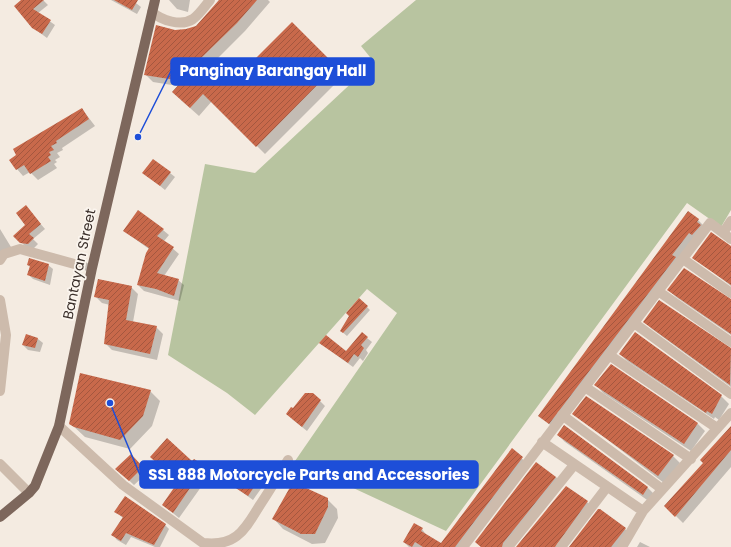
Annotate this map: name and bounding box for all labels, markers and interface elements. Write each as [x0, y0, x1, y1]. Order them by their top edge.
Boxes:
callout: Panginay Barangay Hall [171, 58, 374, 85]
text: Panginay Barangay Hall [179, 60, 367, 81]
street label: Bantayan Street [58, 207, 100, 321]
callout: SSL 888 Motorcycle Parts and Accessories [140, 461, 478, 488]
text: SSL 888 Motorcycle Parts and Accessories [148, 464, 470, 485]

